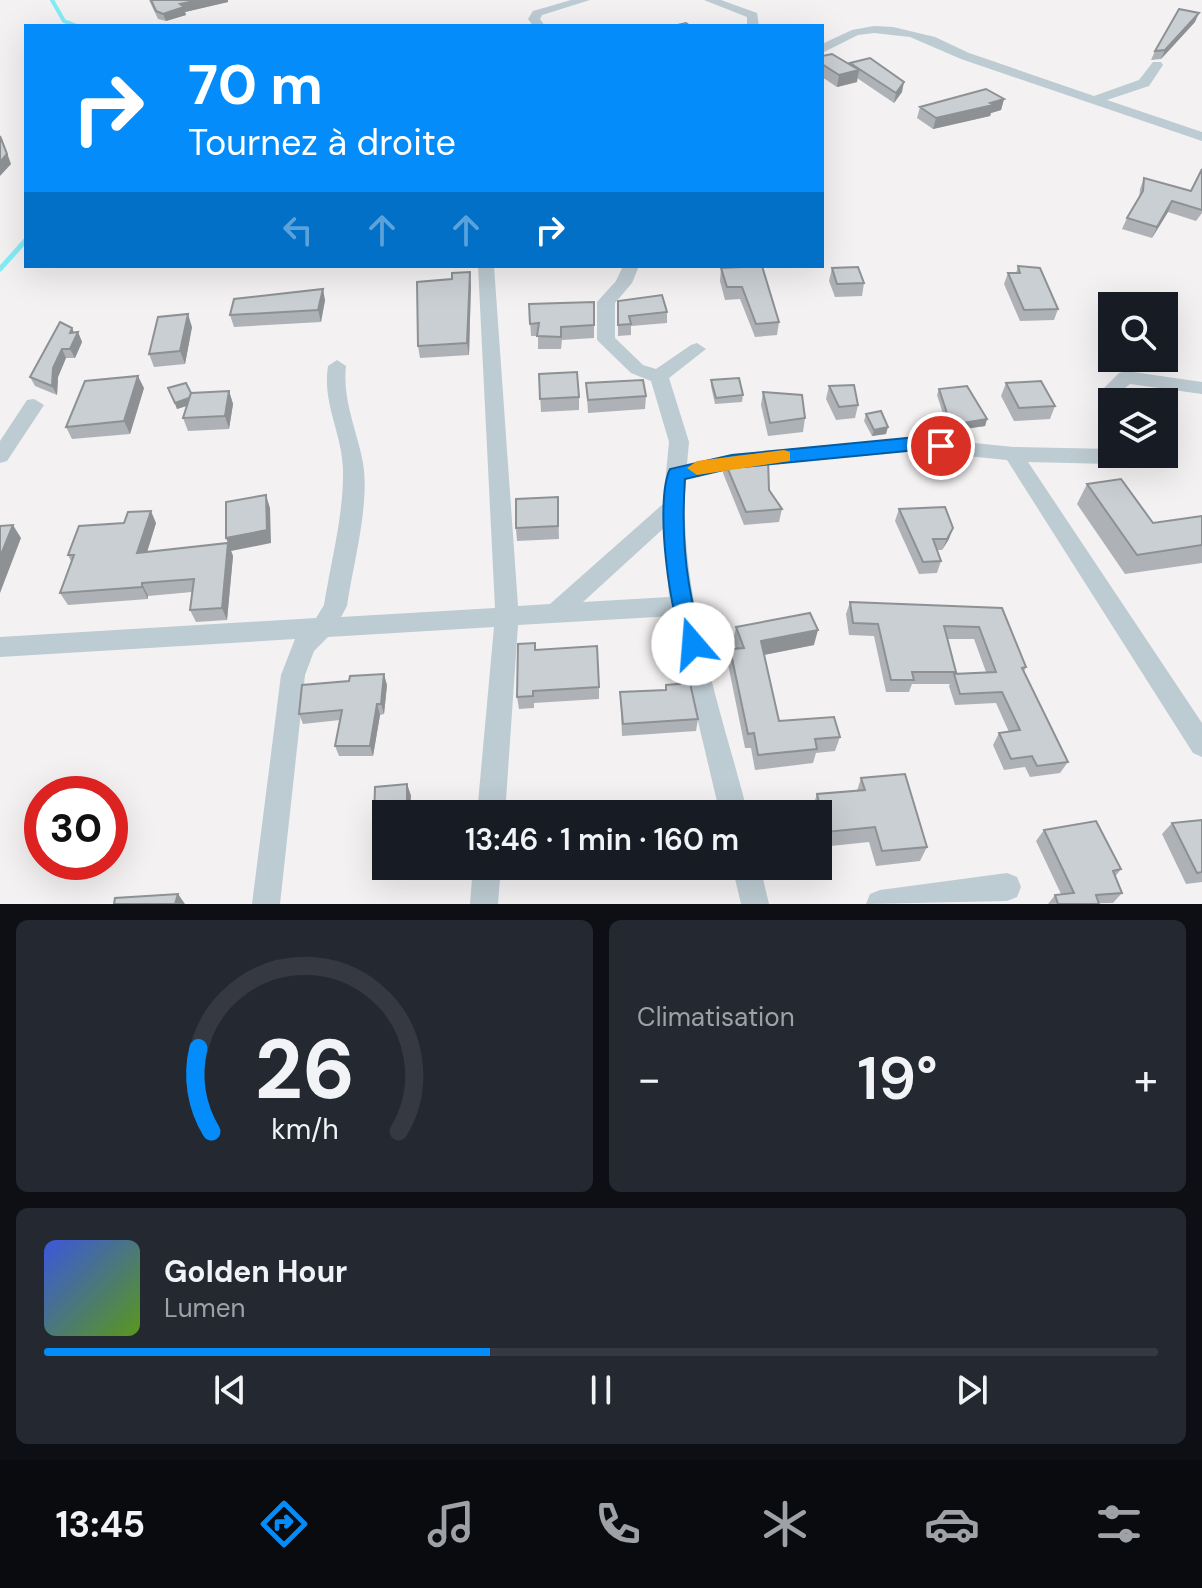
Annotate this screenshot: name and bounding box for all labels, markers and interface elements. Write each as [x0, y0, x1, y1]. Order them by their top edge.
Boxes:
text: 70 m [188, 48, 323, 121]
icon: right [56, 56, 160, 160]
text: Tournez à droite [188, 119, 456, 166]
icon: left [276, 208, 320, 252]
icon: ahead [360, 208, 404, 252]
icon: ahead [444, 208, 488, 252]
icon: right [528, 208, 572, 252]
map controls [1098, 292, 1178, 468]
button: search [1098, 292, 1178, 372]
button: layers [1098, 388, 1178, 468]
pin [907, 412, 975, 480]
icon: arrive [919, 424, 963, 468]
position arrow [651, 602, 735, 686]
speed limit sign: 30 [24, 776, 128, 880]
text: 13:46 · 1 min · 160 m [465, 820, 739, 859]
text: Climatisation [637, 1000, 795, 1034]
text: 26 [254, 1015, 355, 1124]
text: 19° [857, 1039, 938, 1118]
text: − [637, 1050, 661, 1108]
text: + [1134, 1050, 1158, 1108]
text: km/h [271, 1111, 338, 1148]
text: Golden Hour [164, 1252, 347, 1291]
text: Lumen [164, 1291, 245, 1325]
icon: previous [208, 1368, 252, 1412]
icon: pause [579, 1368, 623, 1412]
icon: next [950, 1368, 994, 1412]
icon: directions [256, 1496, 312, 1552]
icon: music [423, 1496, 479, 1552]
icon: phone [590, 1496, 646, 1552]
icon: climate [757, 1496, 813, 1552]
icon: car [924, 1496, 980, 1552]
icon: filters [1091, 1496, 1147, 1552]
text: 13:45 [55, 1501, 145, 1548]

